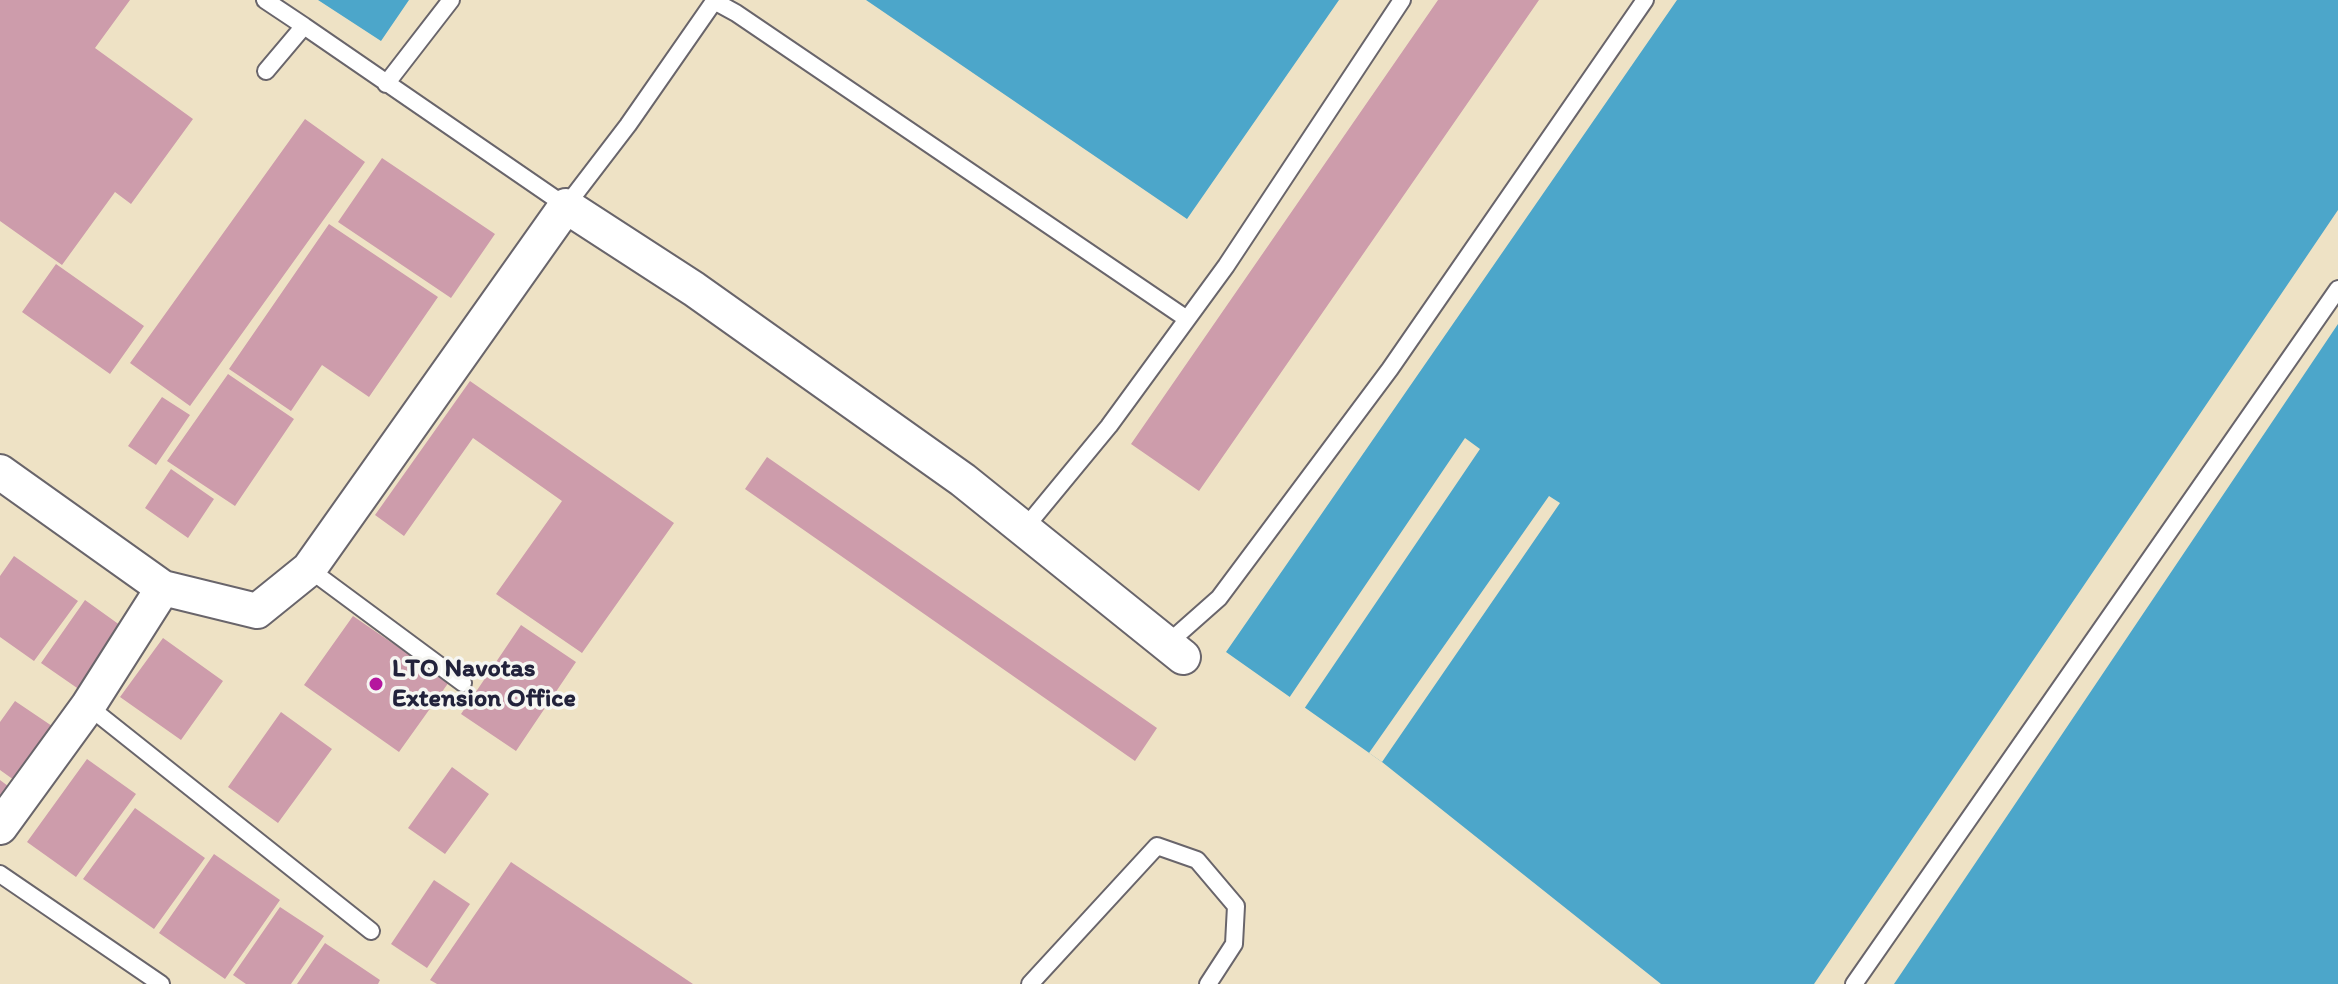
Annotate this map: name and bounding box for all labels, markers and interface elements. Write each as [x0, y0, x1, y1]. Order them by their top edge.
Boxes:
place label: LTO Navotas Extension Office [392, 653, 576, 714]
marker: LTO Navotas Extension Office [367, 675, 385, 693]

